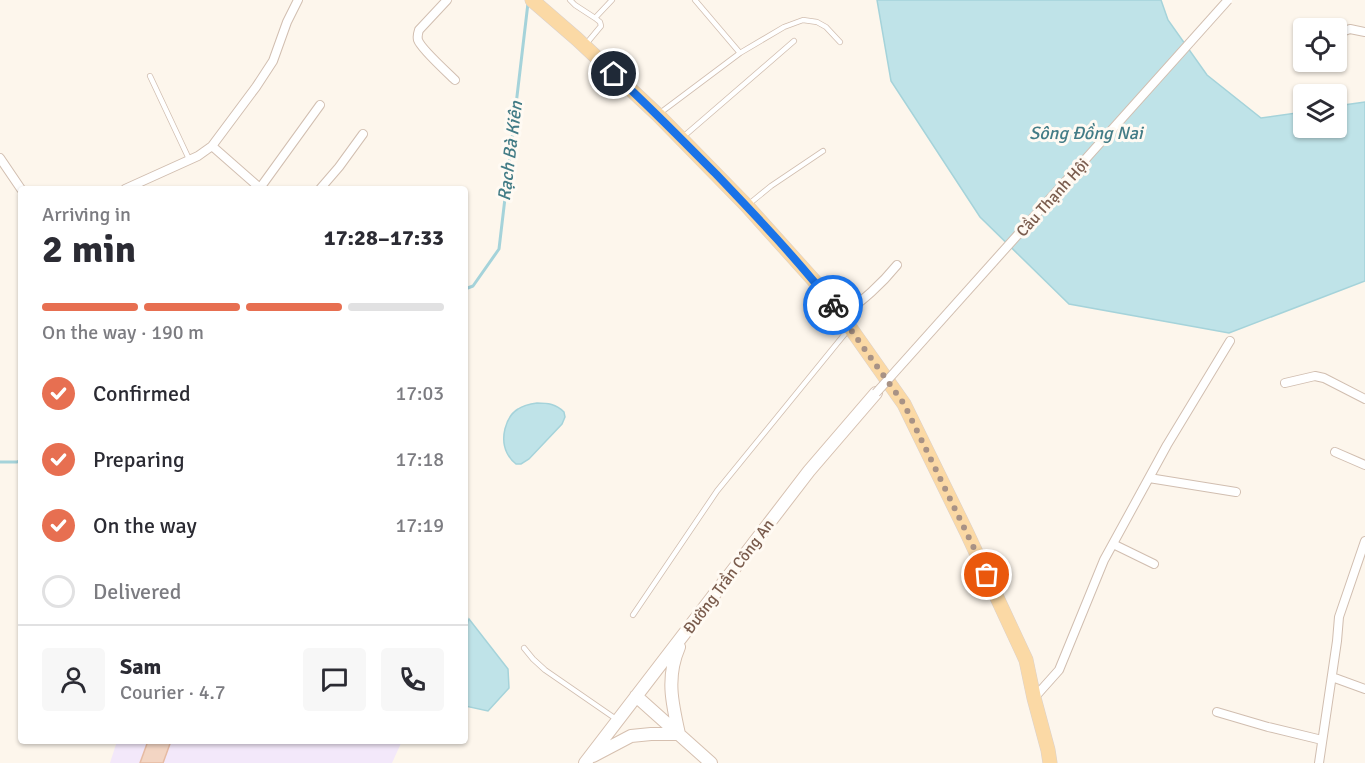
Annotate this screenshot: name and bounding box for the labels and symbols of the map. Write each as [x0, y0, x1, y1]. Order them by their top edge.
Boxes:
pin [588, 48, 639, 99]
water label: Rạch Bà Kiên [493, 99, 527, 202]
water label: Sông Đồng Nai [1029, 122, 1145, 144]
street label: Cầu Thạnh Hội [1012, 154, 1093, 241]
courier [803, 275, 863, 335]
street label: Đường Trần Công An [679, 515, 779, 638]
pin [961, 549, 1012, 600]

